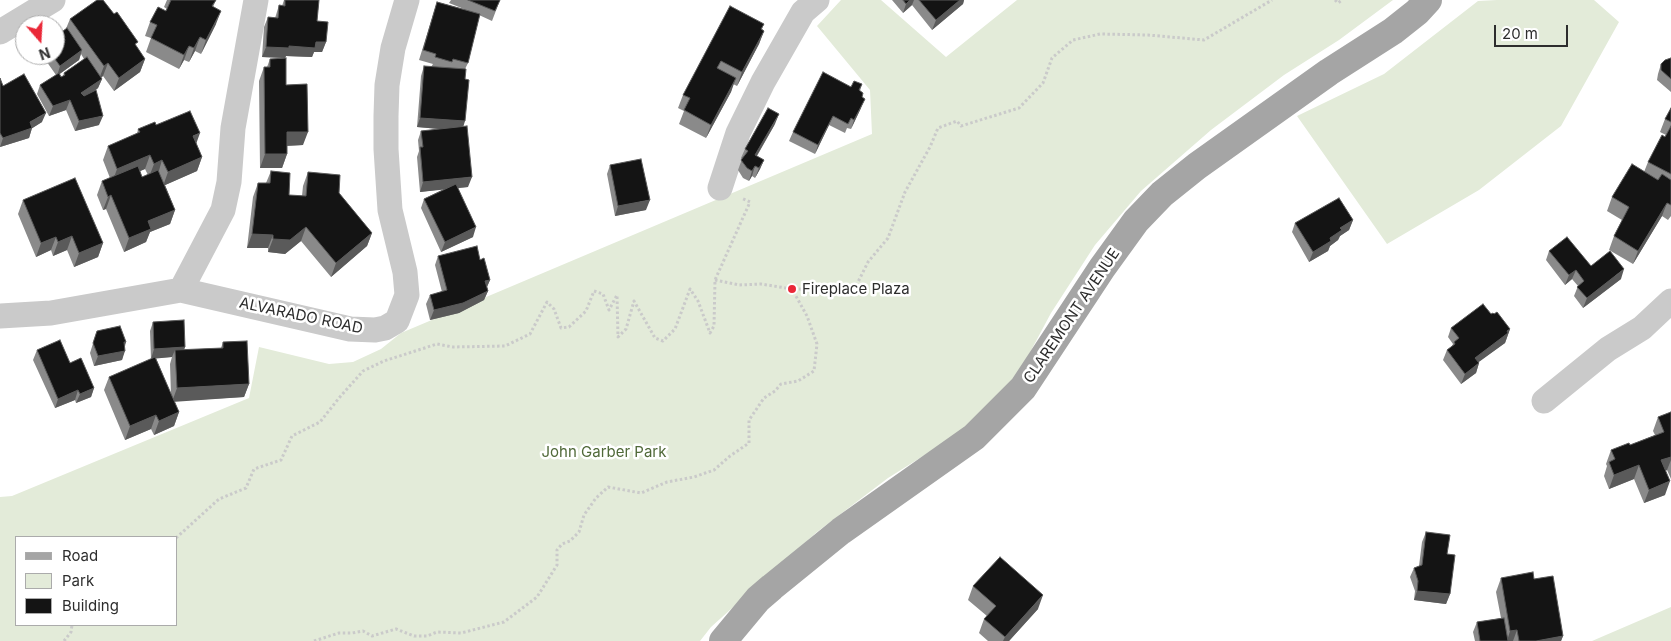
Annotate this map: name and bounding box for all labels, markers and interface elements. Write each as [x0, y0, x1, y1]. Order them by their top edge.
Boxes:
north arrow [15, 15, 65, 65]
scale bar [1496, 15, 1570, 47]
text: 20 m [1502, 24, 1538, 43]
text: N [37, 44, 53, 63]
street label: CLAREMONT AVENUE [1020, 245, 1124, 387]
place label: Fireplace Plaza [802, 280, 910, 298]
marker: Fireplace Plaza [786, 283, 798, 295]
street label: ALVARADO ROAD [238, 294, 364, 338]
park label: John Garber Park [542, 443, 666, 461]
legend [15, 536, 178, 626]
text: Road [62, 546, 98, 565]
text: Park [62, 571, 94, 590]
text: Building [62, 596, 119, 615]

